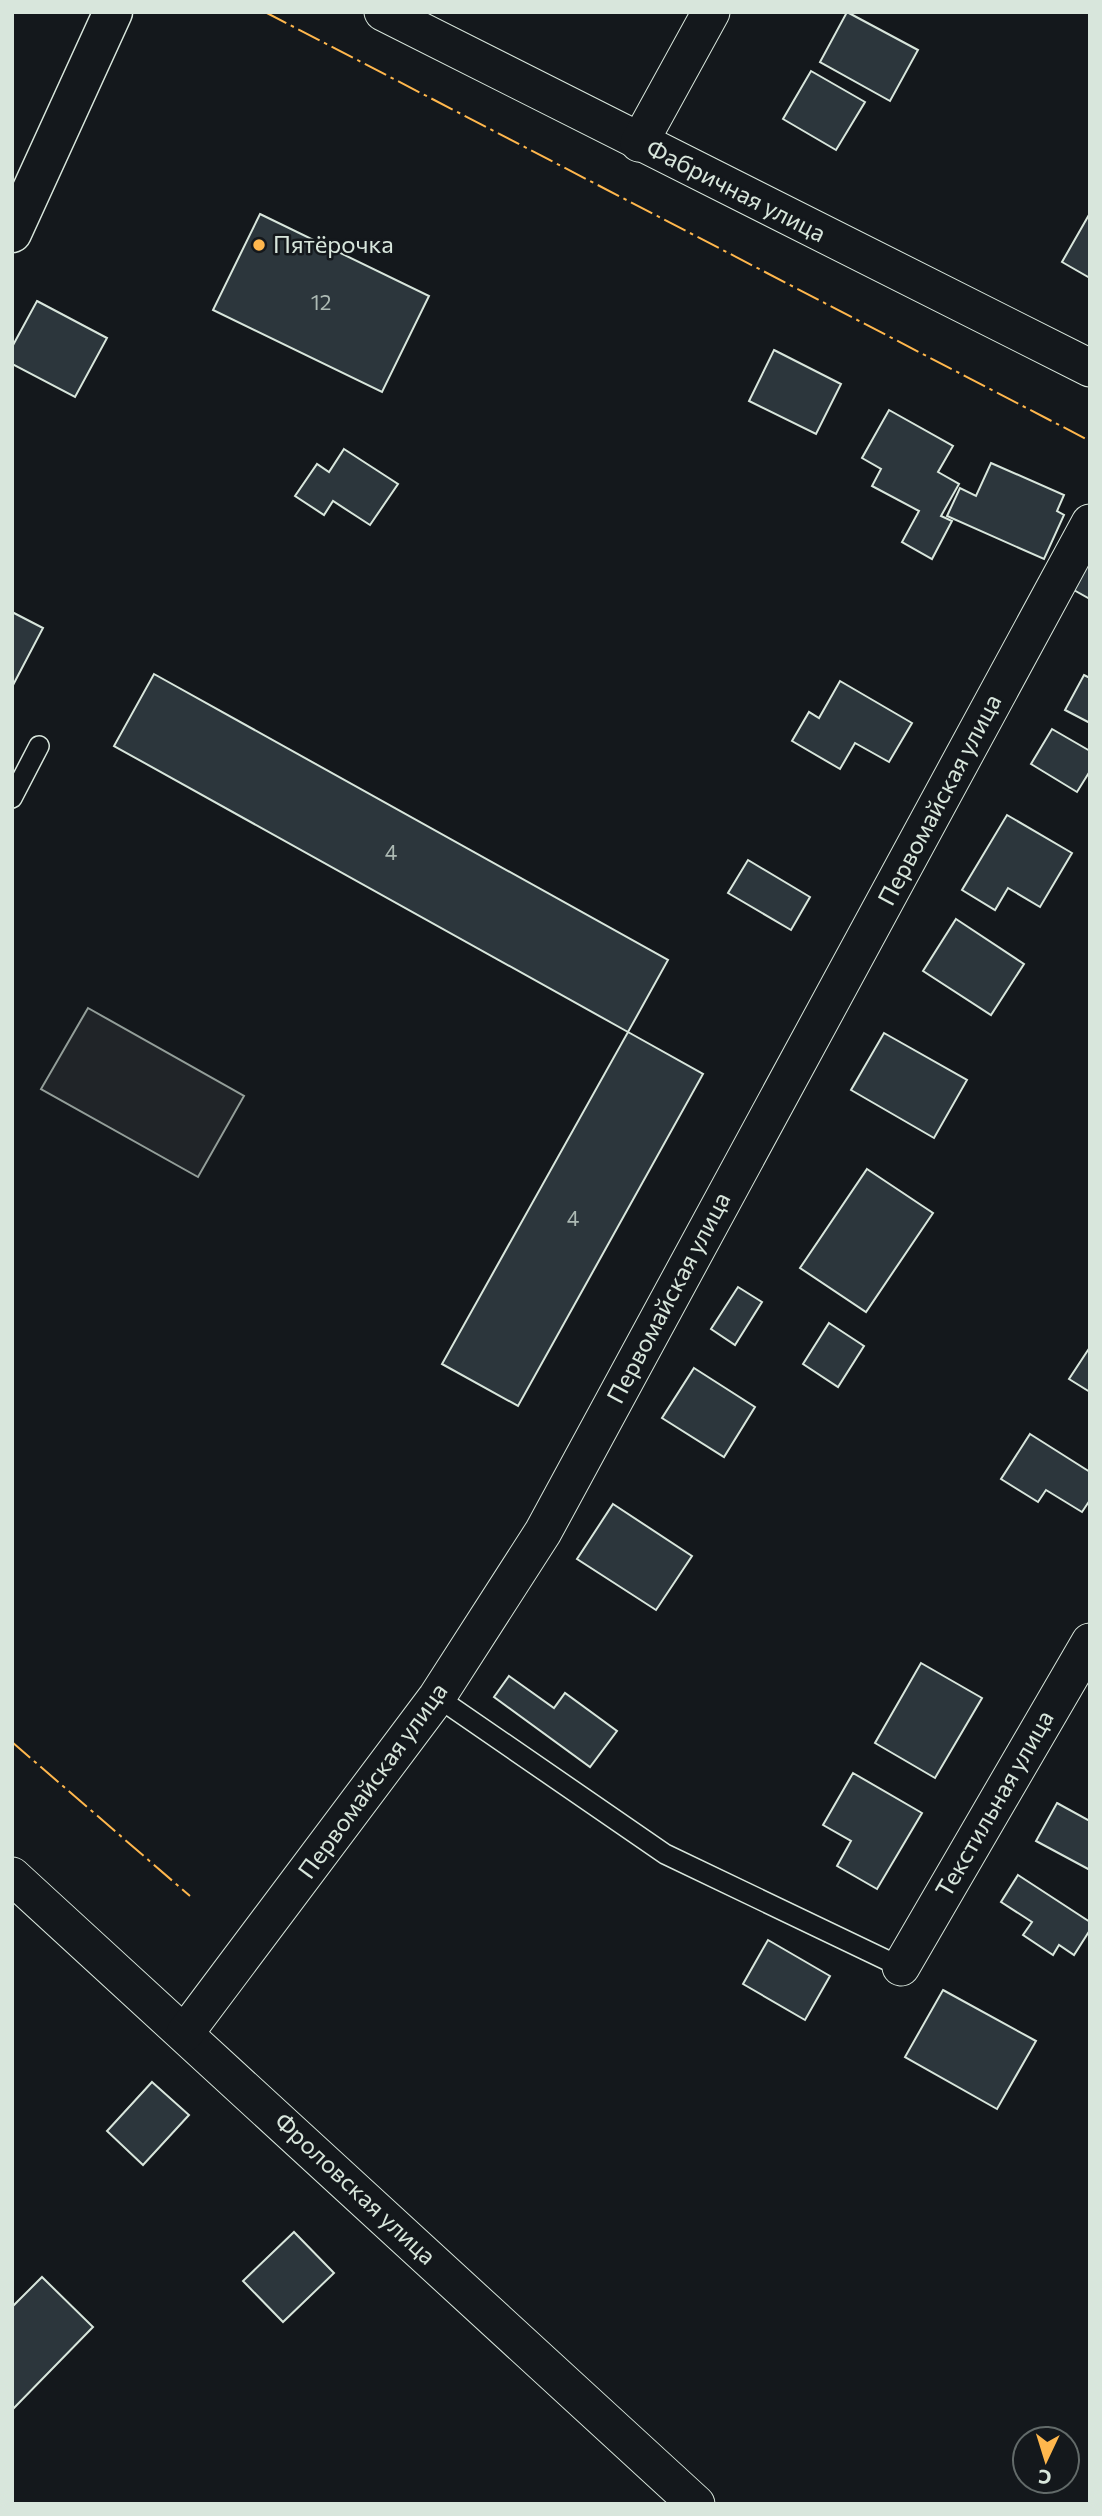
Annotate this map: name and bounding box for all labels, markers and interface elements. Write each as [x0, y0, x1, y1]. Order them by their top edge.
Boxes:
street label: Фабричная улица [642, 132, 831, 247]
place label: Пятёрочка [273, 229, 394, 258]
marker: Пятёрочка [251, 237, 267, 253]
house number: 12 [311, 289, 331, 314]
street label: Первомайская улица [871, 689, 1007, 910]
house number: 4 [385, 839, 398, 864]
street label: Первомайская улица [600, 1187, 736, 1408]
house number: 4 [567, 1205, 580, 1230]
street label: Первомайская улица [291, 1677, 453, 1884]
street label: Текстильная улица [929, 1705, 1059, 1902]
street label: Фроловская улица [269, 2106, 443, 2270]
north arrow [1011, 2425, 1081, 2495]
text: С [1037, 2466, 1052, 2489]

